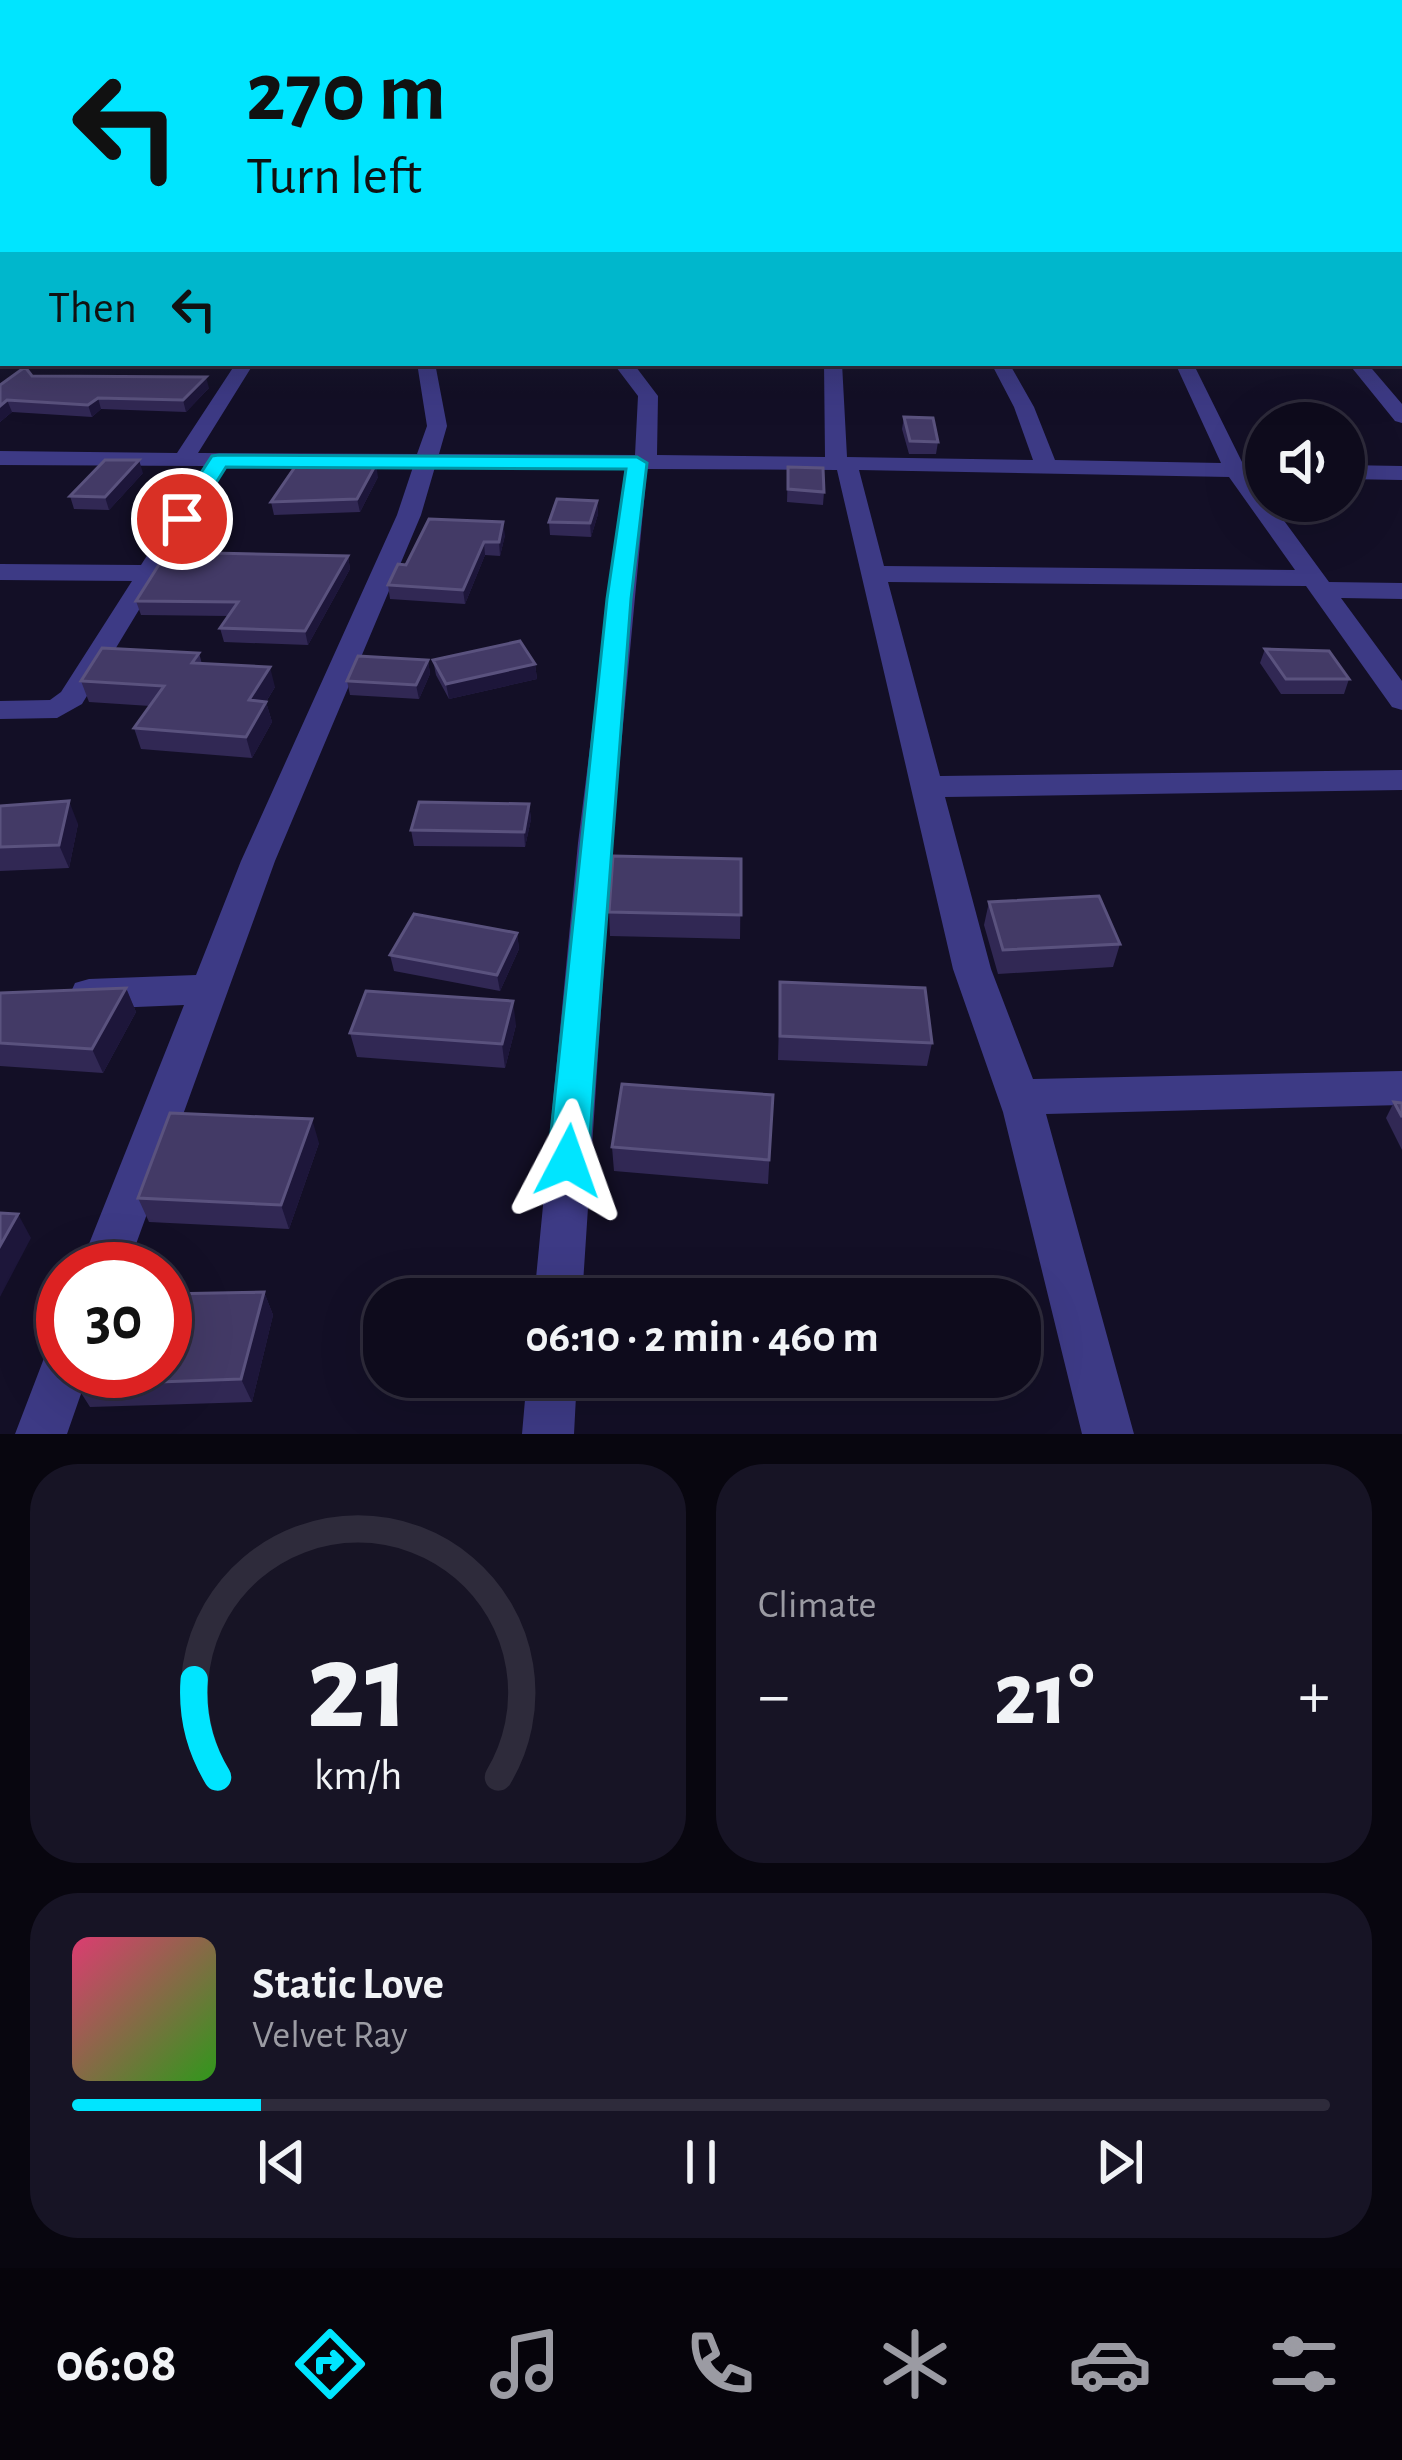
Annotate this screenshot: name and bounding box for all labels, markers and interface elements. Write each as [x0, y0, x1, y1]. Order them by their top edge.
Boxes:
icon: left [48, 48, 204, 204]
text: 270 m [246, 52, 446, 136]
text: Turn left [246, 150, 422, 204]
icon: left [161, 276, 227, 342]
text: Then [48, 286, 137, 331]
map controls [1245, 402, 1365, 522]
button: sound [1245, 402, 1365, 522]
pin [131, 468, 233, 570]
icon: arrive [149, 486, 215, 552]
position arrow [505, 1098, 631, 1224]
speed limit sign: 30 [36, 1242, 192, 1398]
text: 06:10 · 2 min · 460 m [525, 1315, 879, 1360]
text: Climate [758, 1586, 876, 1625]
text: 21 [306, 1626, 410, 1751]
text: 21° [993, 1651, 1095, 1741]
text: − [758, 1663, 790, 1729]
text: + [1298, 1663, 1330, 1729]
text: km/h [314, 1754, 402, 1797]
text: Static Love [252, 1962, 444, 2007]
text: Velvet Ray [252, 2016, 408, 2055]
icon: previous [249, 2129, 315, 2195]
icon: pause [668, 2129, 734, 2195]
icon: next [1087, 2129, 1153, 2195]
icon: directions [288, 2322, 372, 2406]
icon: music [483, 2322, 567, 2406]
icon: phone [678, 2322, 762, 2406]
icon: climate [873, 2322, 957, 2406]
icon: car [1068, 2322, 1152, 2406]
icon: filters [1262, 2322, 1346, 2406]
text: 06:08 [55, 2337, 177, 2391]

